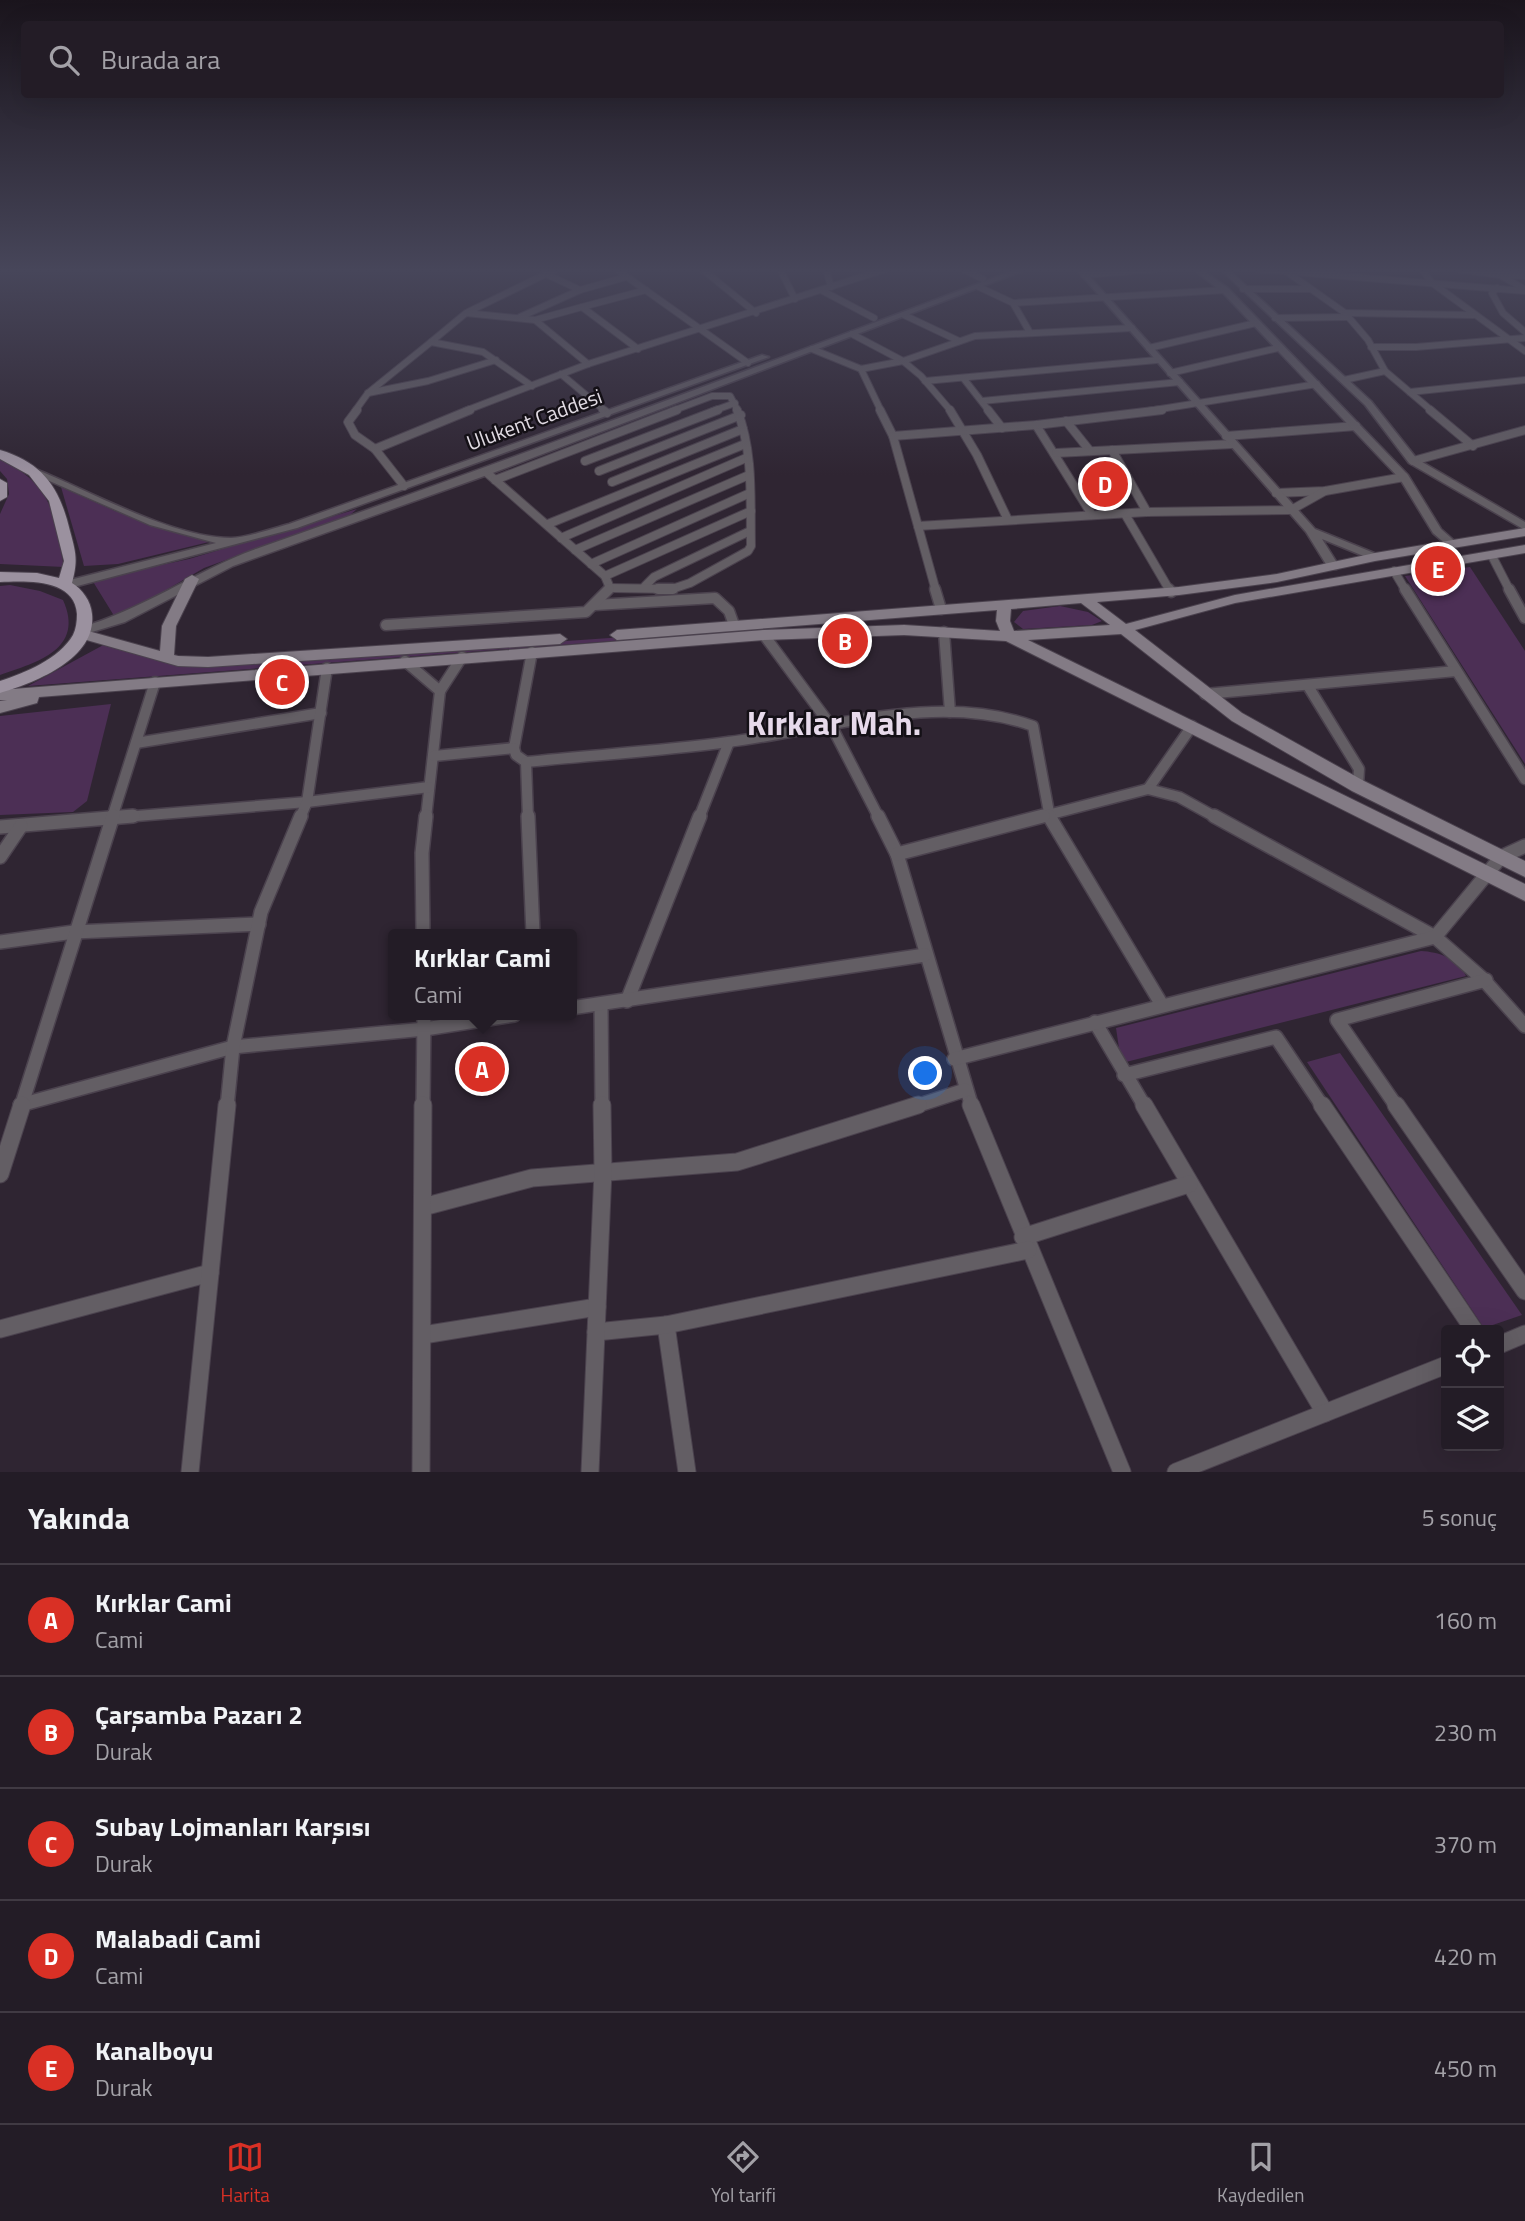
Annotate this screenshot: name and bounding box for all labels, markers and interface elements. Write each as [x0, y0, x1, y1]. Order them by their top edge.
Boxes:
search box [21, 21, 1504, 98]
text: Burada ara [101, 40, 220, 79]
icon: search [45, 41, 83, 79]
street label: Ulukent Caddesi [462, 380, 606, 458]
pin: D [1082, 458, 1128, 510]
pin: E [1415, 543, 1461, 595]
pin: B [822, 615, 868, 667]
pin: C [259, 656, 305, 708]
district label: Kırklar Mah. [747, 698, 921, 748]
popup [388, 929, 577, 1020]
text: Kırklar Cami [414, 938, 551, 977]
text: Cami [414, 977, 462, 1012]
pin: A [459, 1043, 505, 1095]
your location [908, 1056, 942, 1090]
map controls [1441, 1325, 1504, 1451]
button: locate [1441, 1325, 1504, 1388]
button: layers [1441, 1388, 1504, 1451]
text: Yakında [28, 1495, 130, 1541]
text: 5 sonuç [1422, 1500, 1497, 1535]
text: Kırklar Cami [95, 1583, 232, 1622]
text: A [44, 1603, 58, 1638]
text: 160 m [1434, 1603, 1497, 1638]
text: Cami [95, 1622, 143, 1657]
text: Çarşamba Pazarı 2 [95, 1695, 303, 1734]
text: B [44, 1715, 58, 1750]
text: 230 m [1434, 1715, 1497, 1750]
text: Durak [95, 1734, 153, 1769]
text: Subay Lojmanları Karşısı [95, 1807, 370, 1846]
text: C [45, 1827, 57, 1862]
text: 370 m [1434, 1827, 1497, 1862]
text: Durak [95, 1846, 153, 1881]
text: Malabadi Cami [95, 1919, 261, 1958]
text: D [44, 1939, 58, 1974]
text: 420 m [1434, 1939, 1497, 1974]
text: Cami [95, 1958, 143, 1993]
text: Kanalboyu [95, 2031, 213, 2070]
text: E [45, 2051, 57, 2086]
text: 450 m [1434, 2051, 1497, 2086]
text: Durak [95, 2070, 153, 2105]
tab: Harita [221, 2138, 270, 2209]
tab: Yol tarifi [711, 2138, 776, 2209]
tab: Kaydedilen [1217, 2138, 1304, 2209]

